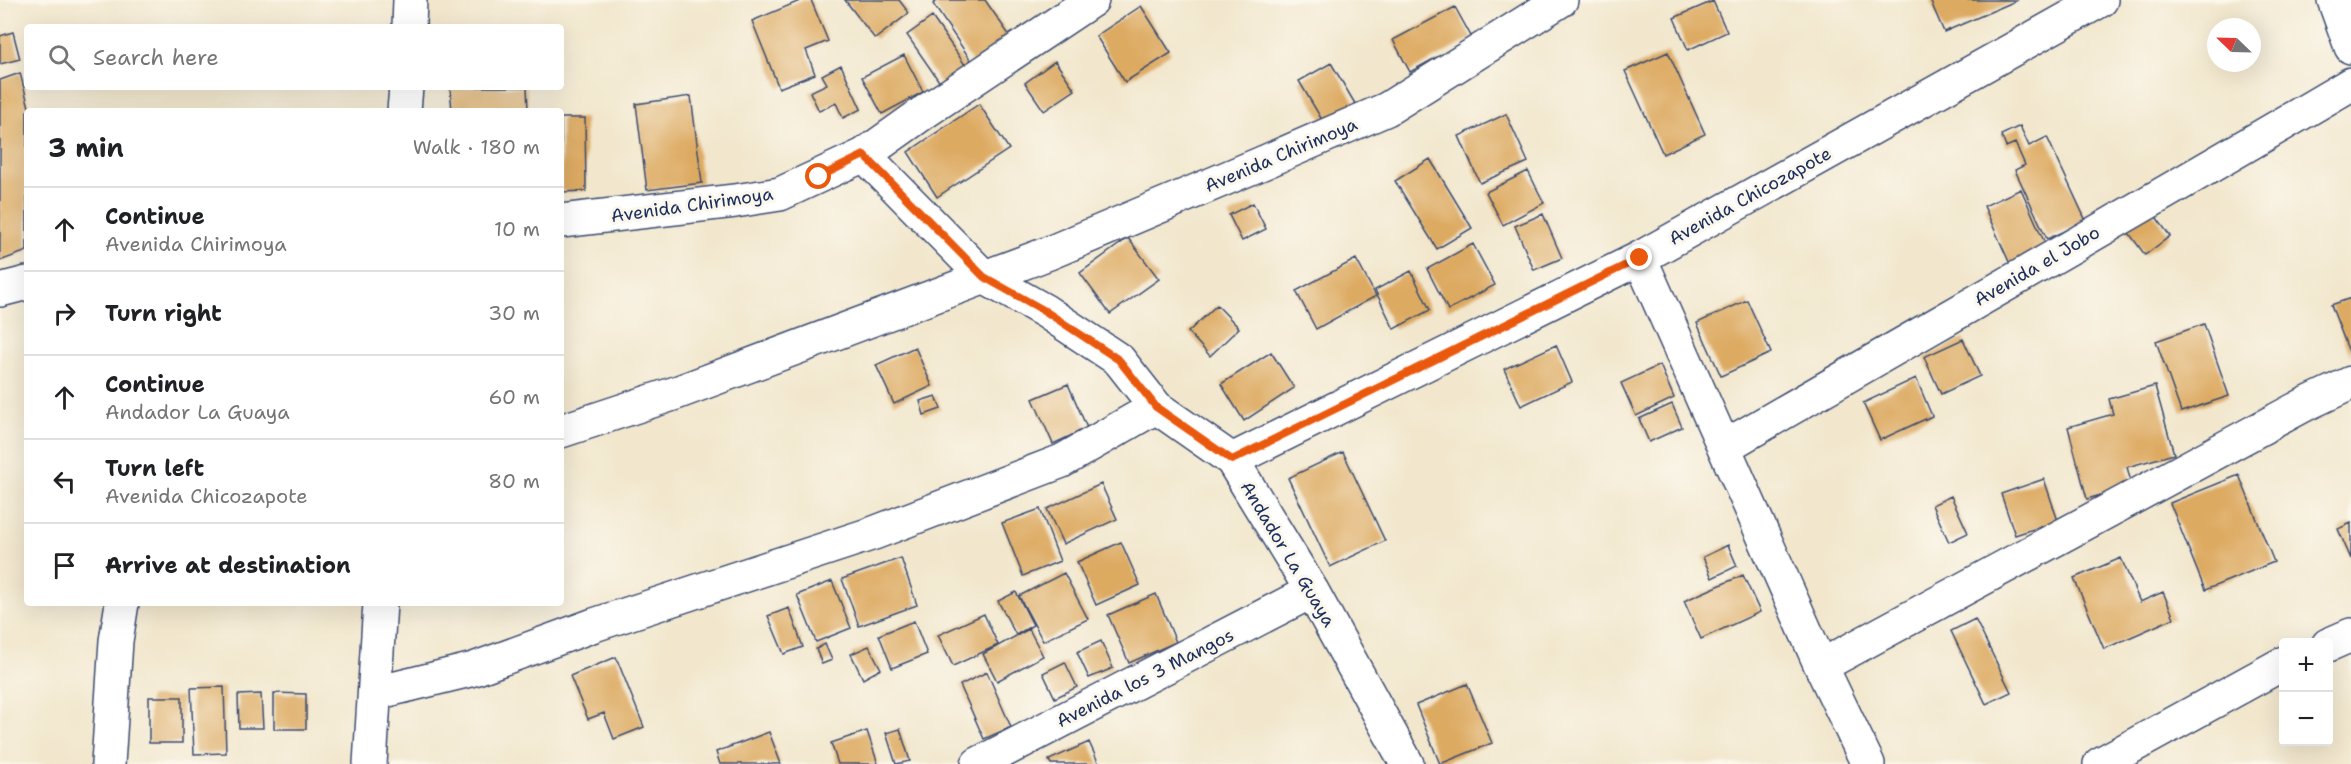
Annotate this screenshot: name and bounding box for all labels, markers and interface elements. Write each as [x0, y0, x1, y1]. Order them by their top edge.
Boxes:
north arrow [2207, 18, 2261, 72]
search box [24, 24, 564, 90]
icon: search [45, 41, 78, 74]
text: Search here [93, 43, 219, 72]
street label: Avenida Chirimoya [1201, 112, 1361, 198]
text: 3 min [48, 130, 124, 165]
text: Walk · 180 m [413, 134, 540, 160]
street label: Avenida Chicozapote [1664, 141, 1836, 251]
route start [805, 163, 831, 189]
street label: Avenida Chirimoya [609, 182, 775, 228]
text: Continue [105, 202, 205, 231]
icon: ahead [48, 213, 81, 246]
text: 10 m [494, 216, 540, 242]
street label: Avenida el Jobo [1970, 220, 2104, 312]
text: Avenida Chirimoya [105, 231, 287, 257]
route end [1626, 244, 1652, 270]
icon: right [48, 297, 81, 330]
text: Turn right [105, 299, 222, 328]
text: 30 m [488, 300, 540, 326]
text: Continue [105, 370, 205, 399]
icon: ahead [48, 381, 81, 414]
text: 60 m [488, 384, 540, 410]
text: Andador La Guaya [105, 399, 290, 425]
text: Turn left [105, 454, 204, 483]
icon: left [48, 465, 81, 498]
text: 80 m [488, 468, 540, 494]
street label: Andador La Guaya [1235, 477, 1341, 631]
text: Avenida Chicozapote [105, 483, 308, 509]
icon: arrive [48, 549, 81, 582]
text: Arrive at destination [105, 551, 351, 580]
street label: Avenida los 3 Mangos [1052, 623, 1238, 733]
map controls [2279, 638, 2333, 746]
button: + [2279, 638, 2333, 692]
button: − [2279, 692, 2333, 746]

